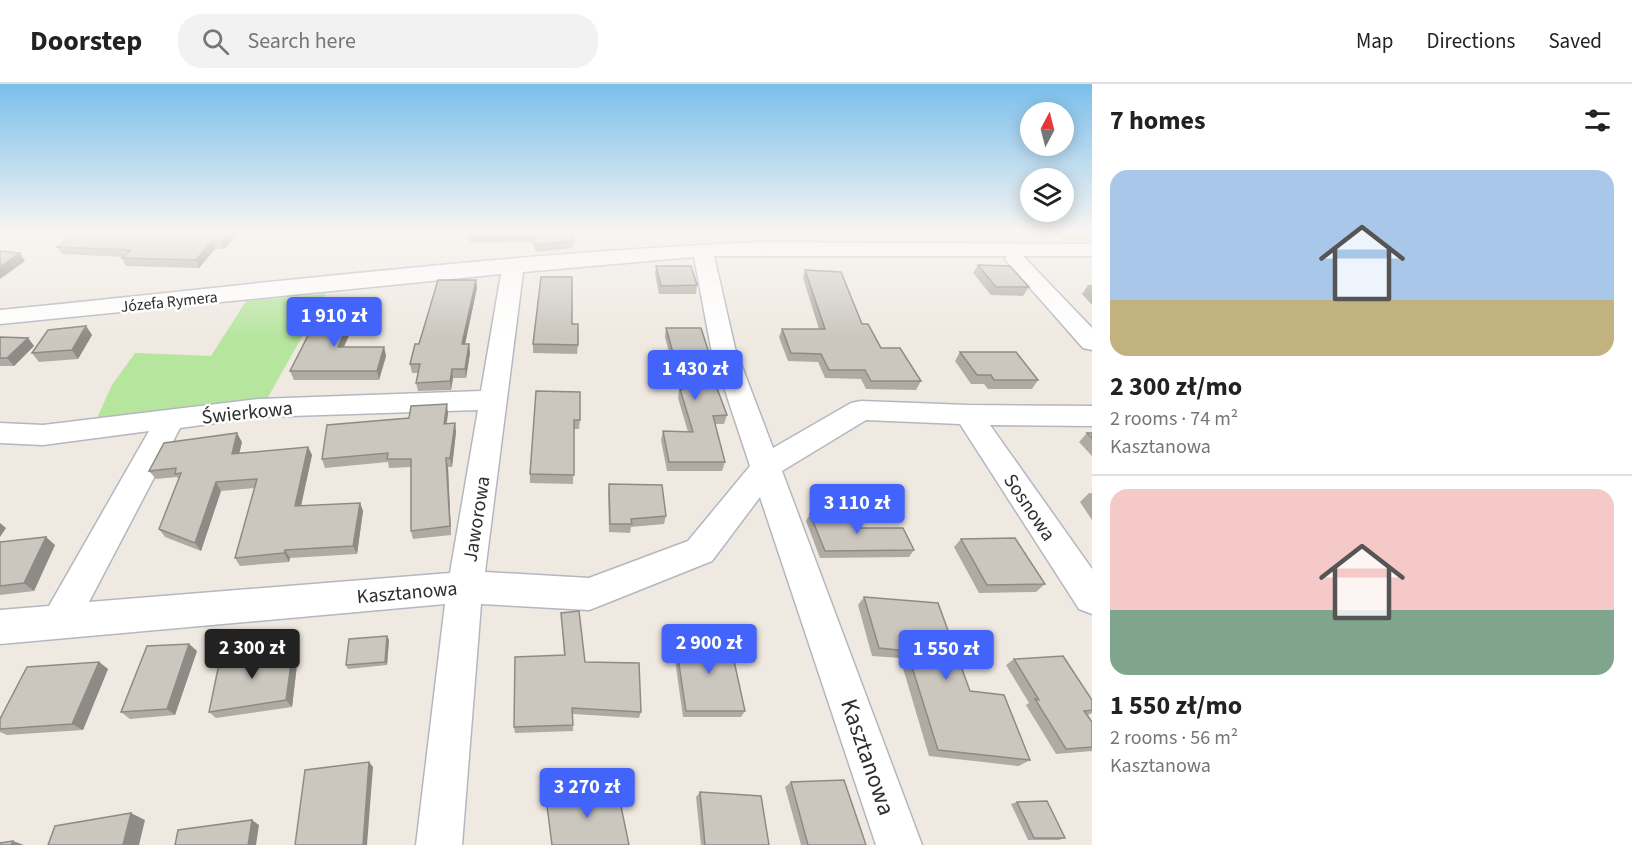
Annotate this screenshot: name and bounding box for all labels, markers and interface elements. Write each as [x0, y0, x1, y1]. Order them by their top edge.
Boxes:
search box [178, 14, 598, 68]
text: Doorstep [30, 21, 142, 61]
icon: search [199, 25, 232, 58]
text: Search here [247, 25, 356, 57]
text: Map [1356, 26, 1394, 56]
text: Directions [1427, 26, 1515, 56]
text: Saved [1548, 26, 1602, 56]
north arrow [1020, 102, 1074, 156]
map controls [1020, 102, 1074, 222]
text: 7 homes [1110, 102, 1205, 139]
icon: filters [1581, 104, 1614, 137]
button: layers [1020, 168, 1074, 222]
icon: home [1308, 209, 1416, 317]
street label: Józefa Rymera [120, 286, 219, 318]
pin: 1 910 zł [272, 297, 396, 348]
text: 1 910 zł [301, 302, 367, 330]
pin: 1 430 zł [633, 350, 757, 401]
text: 1 430 zł [662, 355, 728, 383]
text: 2 300 zł/mo [1110, 368, 1242, 405]
street label: Świerkowa [200, 394, 294, 432]
text: 2 rooms · 74 m² [1110, 405, 1238, 433]
text: Kasztanowa [1110, 433, 1211, 461]
street label: Sosnowa [996, 468, 1062, 547]
street label: Jaworowa [456, 474, 498, 564]
pin: 3 110 zł [795, 484, 919, 535]
text: 3 110 zł [824, 489, 890, 517]
icon: home [1308, 528, 1416, 636]
street label: Kasztanowa [356, 575, 459, 611]
pin: 2 900 zł [647, 624, 771, 675]
pin: 2 300 zł [190, 629, 314, 680]
text: 2 900 zł [676, 629, 742, 657]
pin: 1 550 zł [884, 630, 1008, 681]
text: 2 300 zł [219, 634, 285, 662]
text: 1 550 zł [913, 635, 979, 663]
text: 1 550 zł/mo [1110, 687, 1242, 724]
street label: Kasztanowa [831, 694, 904, 820]
text: 2 rooms · 56 m² [1110, 724, 1238, 752]
text: Kasztanowa [1110, 752, 1211, 780]
pin: 3 270 zł [525, 768, 649, 819]
text: 3 270 zł [554, 773, 620, 801]

